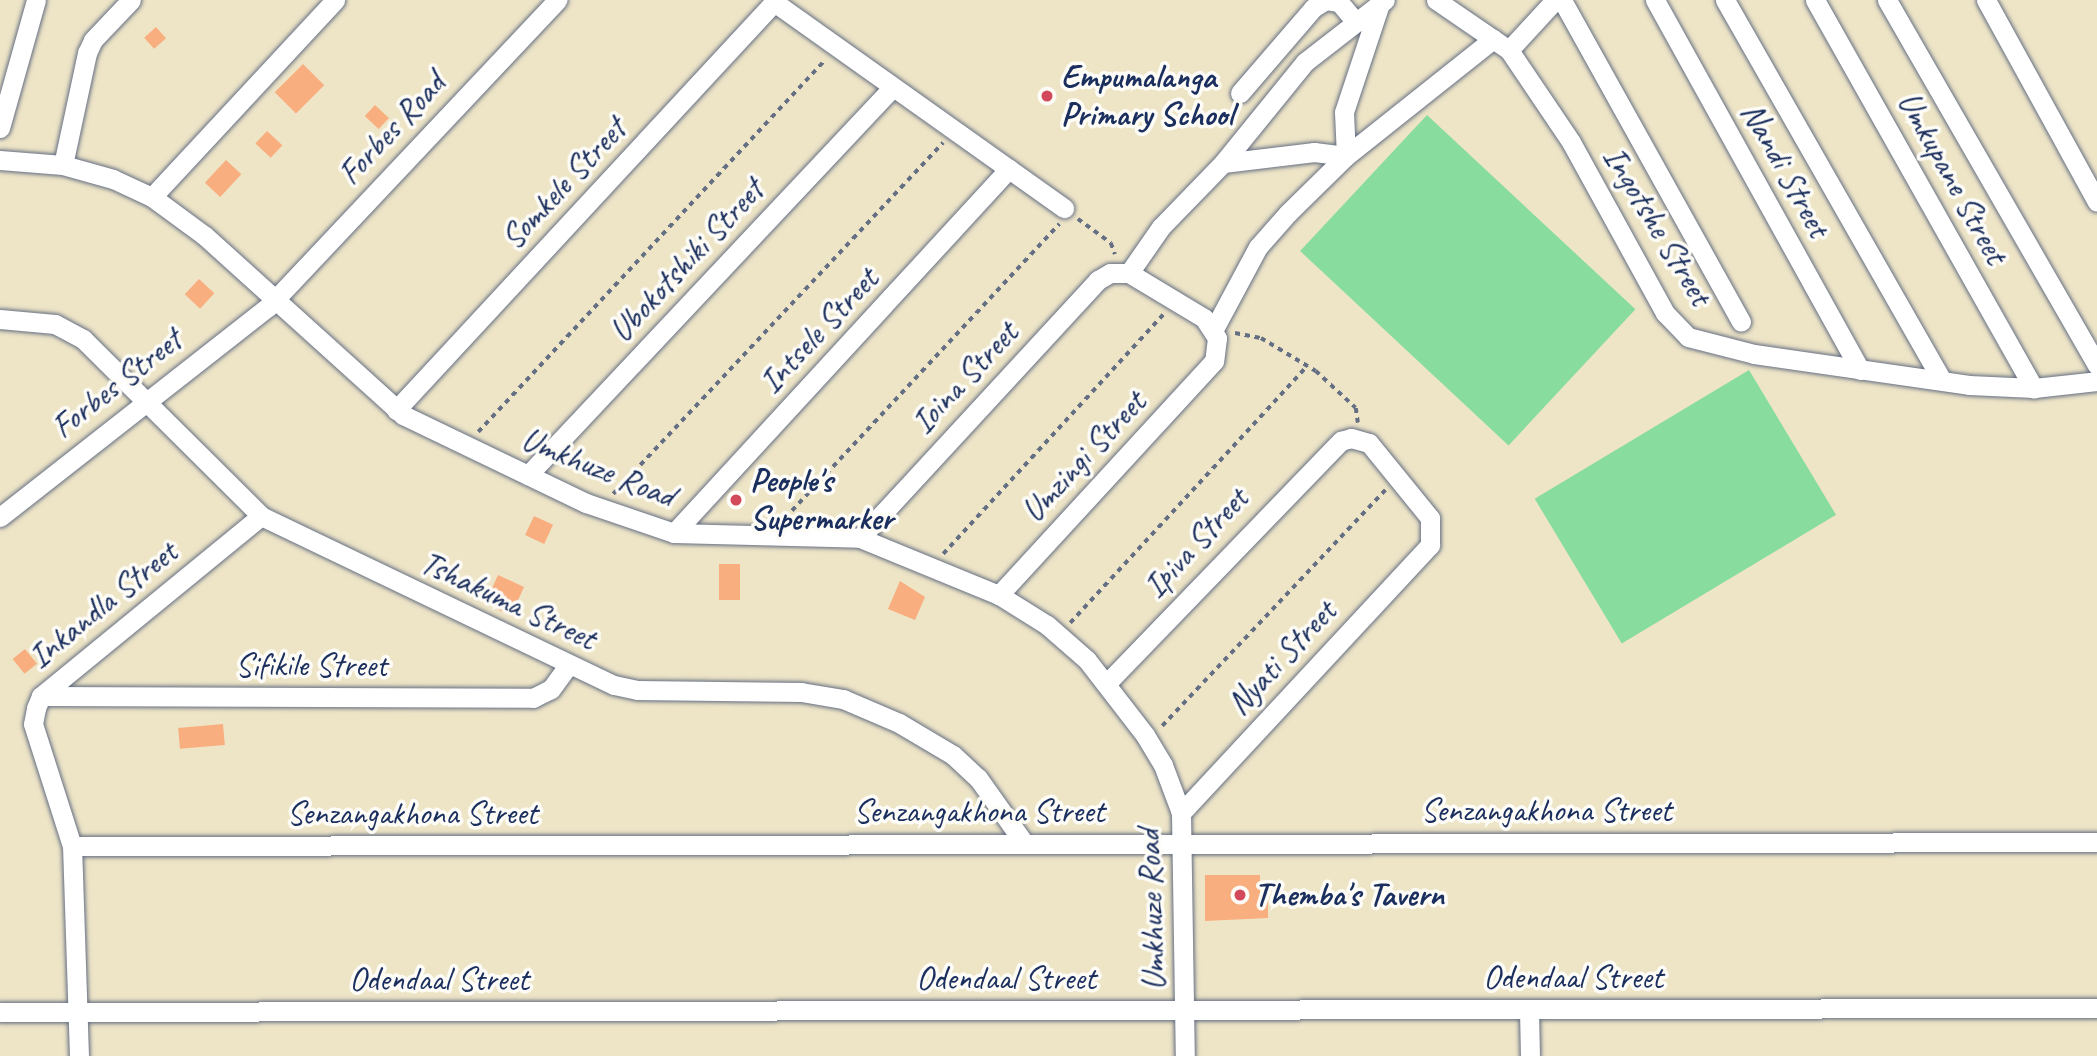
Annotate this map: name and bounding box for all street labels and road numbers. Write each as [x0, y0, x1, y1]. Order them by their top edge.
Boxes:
street label: Forbes Road [331, 65, 453, 193]
street label: Umkupane Street [1888, 85, 2016, 271]
street label: Nandi Street [1732, 96, 1838, 244]
street label: Somkele Street [493, 110, 635, 258]
street label: Ingotshe Street [1594, 139, 1720, 313]
street label: Ubokotshiki Street [602, 172, 772, 350]
street label: Intsele Street [751, 260, 887, 402]
street label: Ioina Street [903, 314, 1027, 442]
street label: Forbes Street [44, 321, 190, 447]
street label: Umzingi Street [1013, 383, 1155, 531]
street label: Umkhuze Road [516, 420, 680, 516]
street label: Ipiva Street [1135, 480, 1257, 606]
street label: Inkandla Street [20, 533, 186, 677]
street label: Tshakuma Street [414, 543, 602, 659]
street label: Nyati Street [1219, 592, 1345, 724]
street label: Sifikile Street [235, 646, 387, 686]
street label: Senzangakhona Street [1420, 791, 1672, 831]
street label: Senzangakhona Street [853, 792, 1105, 832]
street label: Senzangakhona Street [286, 794, 538, 834]
street label: Umkhuze Road [1129, 829, 1175, 991]
street label: Odendaal Street [1483, 958, 1663, 998]
street label: Odendaal Street [916, 959, 1096, 999]
street label: Odendaal Street [349, 960, 529, 1000]

